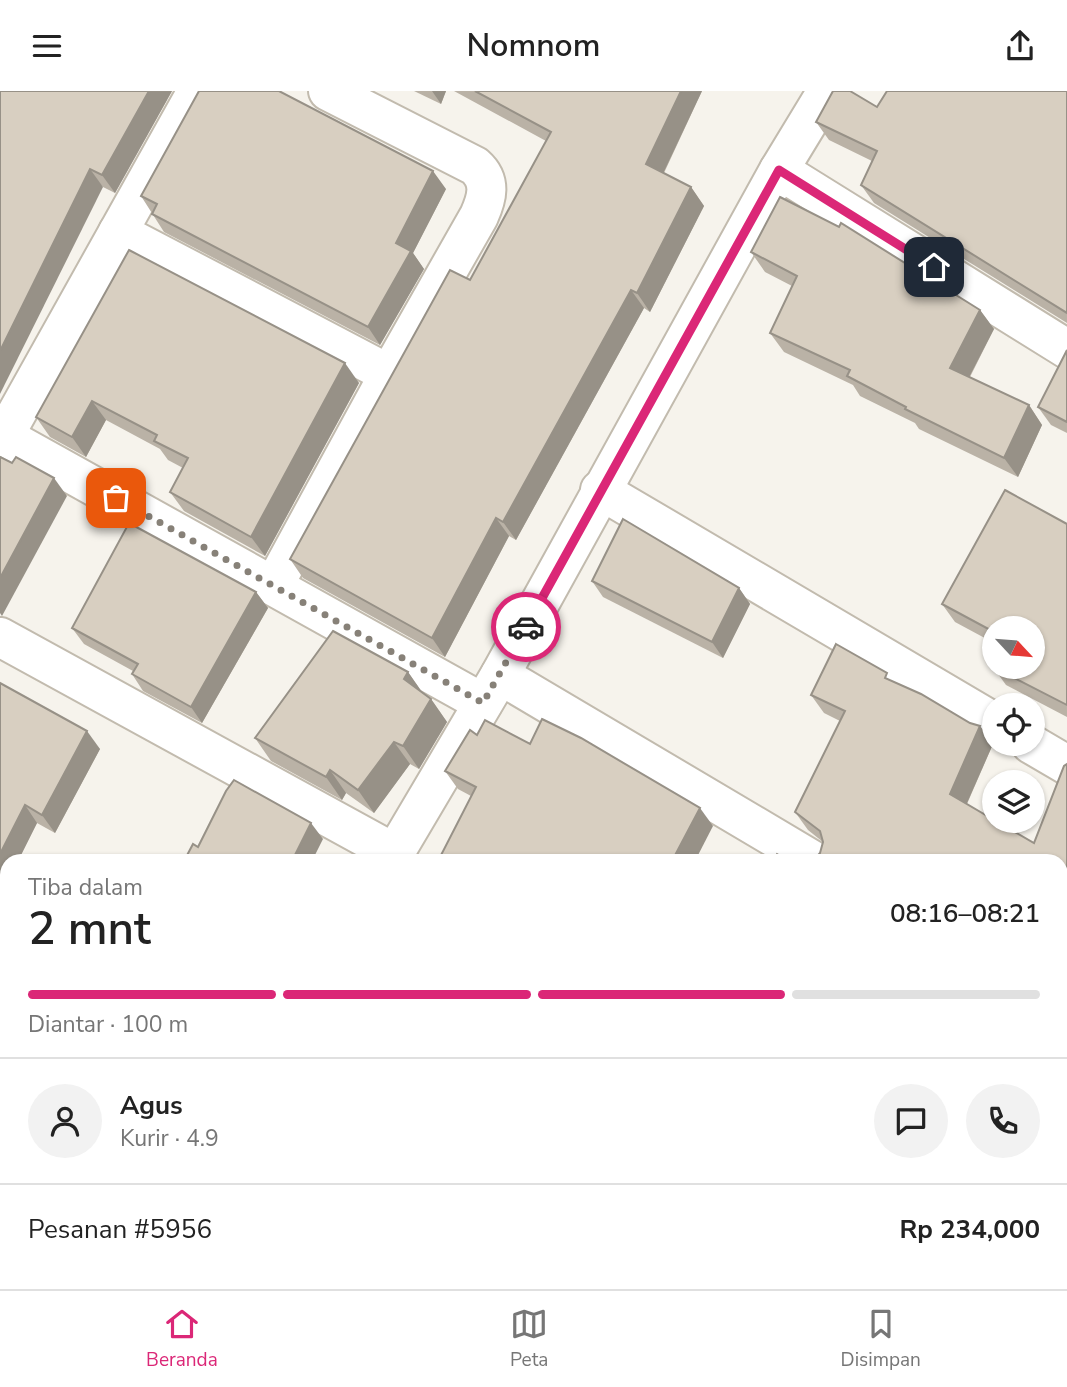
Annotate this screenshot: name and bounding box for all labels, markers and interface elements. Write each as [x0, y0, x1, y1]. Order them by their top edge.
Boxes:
text: Nomnom [467, 24, 600, 67]
icon: menu [28, 27, 66, 65]
icon: share [1001, 27, 1039, 65]
pin [904, 237, 964, 297]
icon: home [915, 248, 953, 286]
pin [86, 468, 146, 528]
icon: bag [97, 479, 135, 517]
courier [491, 592, 561, 662]
icon: car [507, 608, 545, 646]
north arrow [982, 616, 1045, 679]
map controls [982, 616, 1045, 833]
button: locate [982, 693, 1045, 756]
button: layers [982, 770, 1045, 833]
text: Tiba dalam [28, 872, 143, 903]
text: 08:16–08:21 [890, 896, 1040, 931]
text: 2 mnt [28, 897, 151, 960]
text: Diantar · 100 m [28, 1009, 188, 1040]
button: person [28, 1084, 102, 1158]
button: chat [874, 1084, 948, 1158]
button: phone [966, 1084, 1040, 1158]
text: Agus [120, 1088, 183, 1123]
text: Kurir · 4.9 [120, 1123, 219, 1154]
text: Pesanan #5956 [28, 1212, 212, 1247]
text: Rp 234,000 [899, 1212, 1040, 1247]
tab: Beranda [146, 1305, 218, 1373]
tab: Peta [510, 1305, 548, 1373]
tab: Disimpan [841, 1305, 921, 1373]

